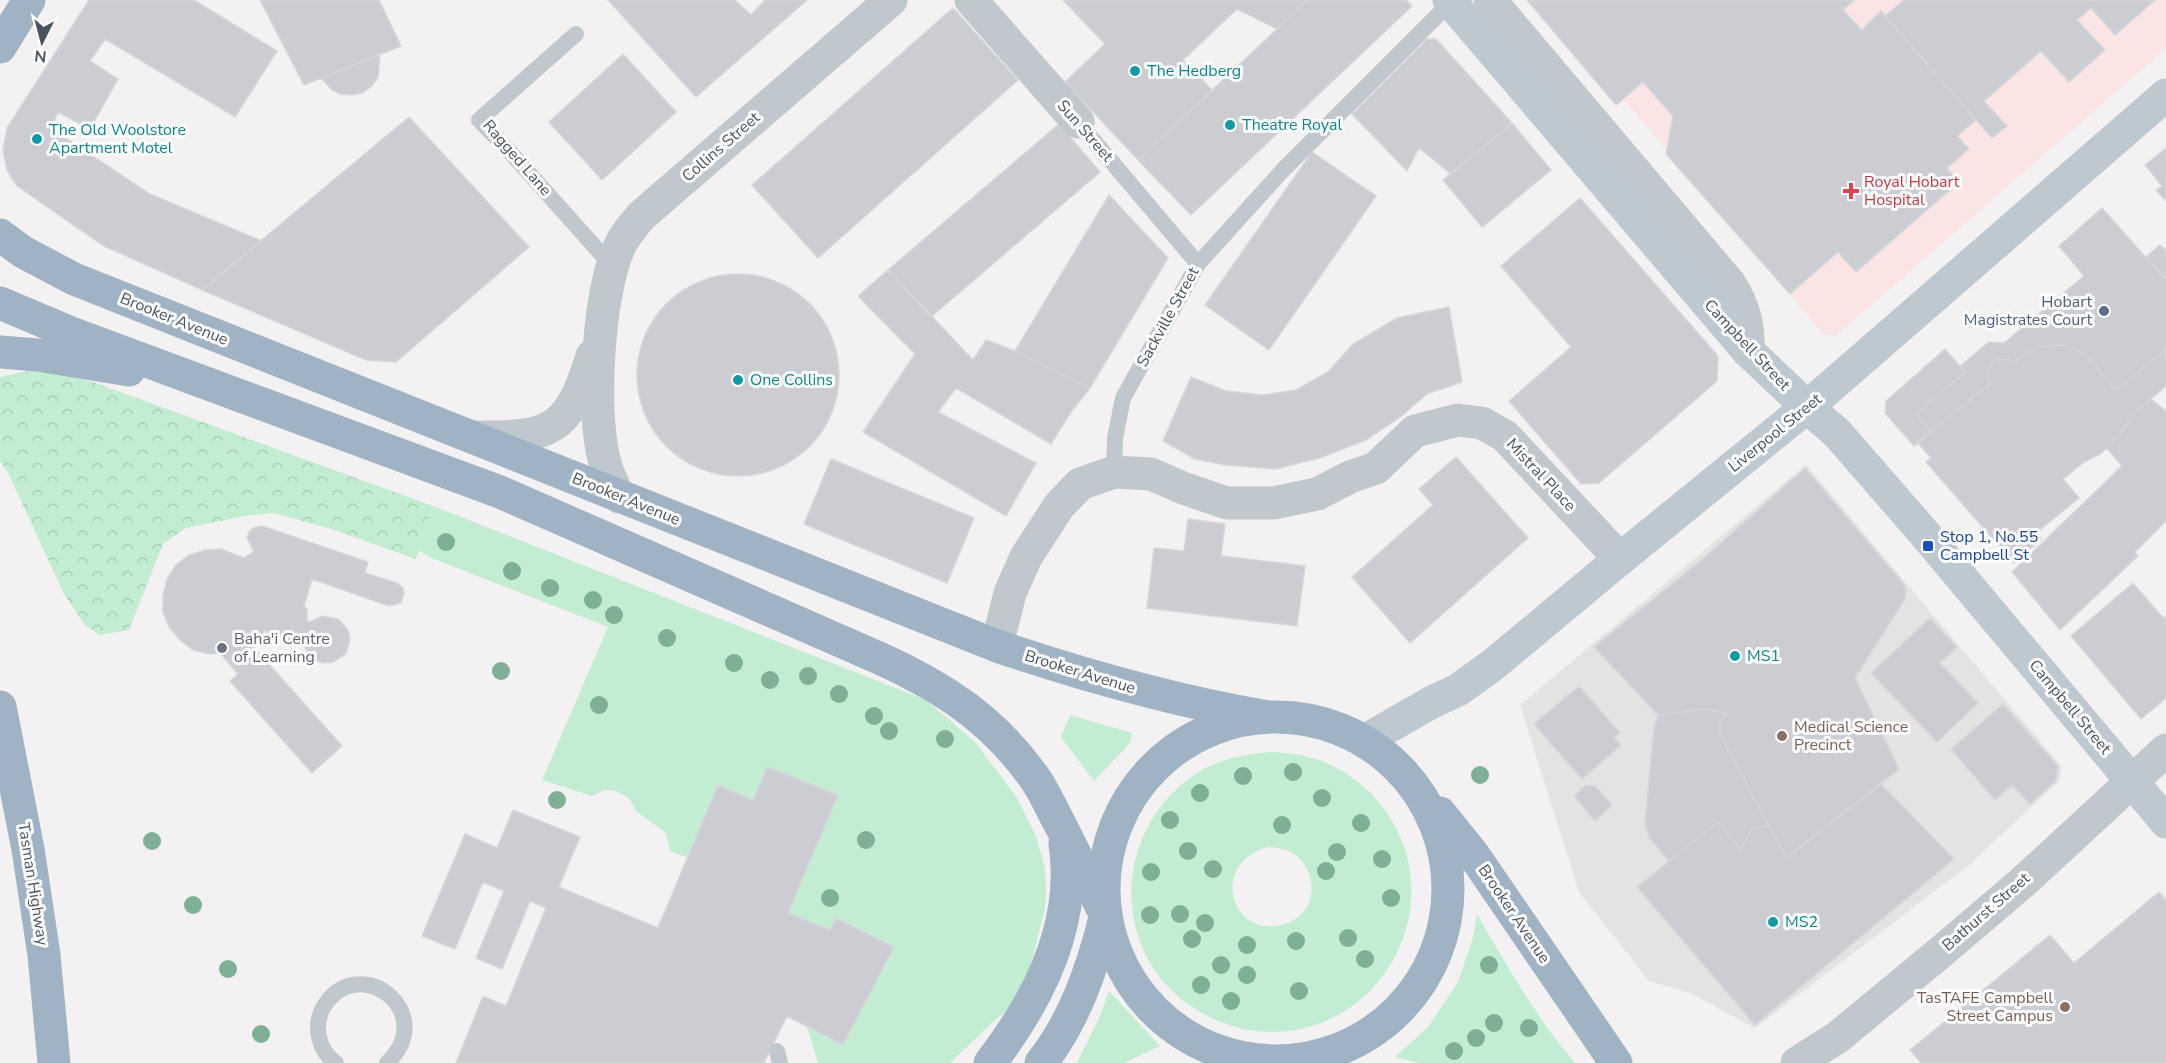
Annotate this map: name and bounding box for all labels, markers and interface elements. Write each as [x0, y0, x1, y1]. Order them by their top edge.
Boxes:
north arrow [12, 12, 72, 72]
text: N [33, 44, 48, 67]
place label: The Hedberg [1147, 60, 1241, 82]
marker: The Hedberg [1128, 64, 1142, 78]
street label: Sun Street [1052, 95, 1118, 167]
street label: Collins Street [677, 107, 765, 187]
place label: Theatre Royal [1242, 114, 1342, 136]
street label: Ragged Lane [478, 115, 556, 201]
marker: Theatre Royal [1223, 118, 1237, 132]
place label: The Old Woolstore Apartment Motel [49, 119, 186, 159]
marker: The Old Woolstore Apartment Motel [30, 132, 44, 146]
place label: Royal Hobart Hospital [1864, 171, 1960, 211]
marker: Royal Hobart Hospital [1842, 182, 1860, 200]
street label: Sackville Street [1131, 263, 1205, 371]
street label: Brooker Avenue [117, 287, 231, 351]
place label: Hobart Magistrates Court [1964, 291, 2092, 331]
street label: Campbell Street [1699, 295, 1795, 396]
marker: Hobart Magistrates Court [2097, 304, 2111, 318]
place label: One Collins [750, 369, 833, 391]
marker: One Collins [731, 373, 745, 387]
street label: Liverpool Street [1724, 388, 1827, 478]
street label: Mistral Place [1501, 434, 1581, 516]
street label: Brooker Avenue [569, 467, 683, 531]
place label: Stop 1, No.55 Campbell St [1940, 526, 2038, 566]
marker: Stop 1, No.55 Campbell St [1921, 539, 1935, 553]
place label: Baha'i Centre of Learning [234, 628, 330, 668]
marker: Baha'i Centre of Learning [215, 641, 229, 655]
street label: Brooker Avenue [1022, 645, 1138, 699]
place label: MS1 [1747, 645, 1780, 667]
marker: MS1 [1728, 649, 1742, 663]
street label: Campbell Street [2024, 655, 2116, 759]
place label: Medical Science Precinct [1794, 716, 1908, 756]
marker: Medical Science Precinct [1775, 729, 1789, 743]
street label: Tasman Highway [12, 821, 54, 948]
street label: Brooker Avenue [1473, 860, 1555, 968]
street label: Bathurst Street [1937, 867, 2035, 956]
place label: MS2 [1785, 911, 1818, 933]
marker: MS2 [1766, 915, 1780, 929]
place label: TasTAFE Campbell Street Campus [1917, 987, 2053, 1027]
marker: TasTAFE Campbell Street Campus [2058, 1000, 2072, 1014]

